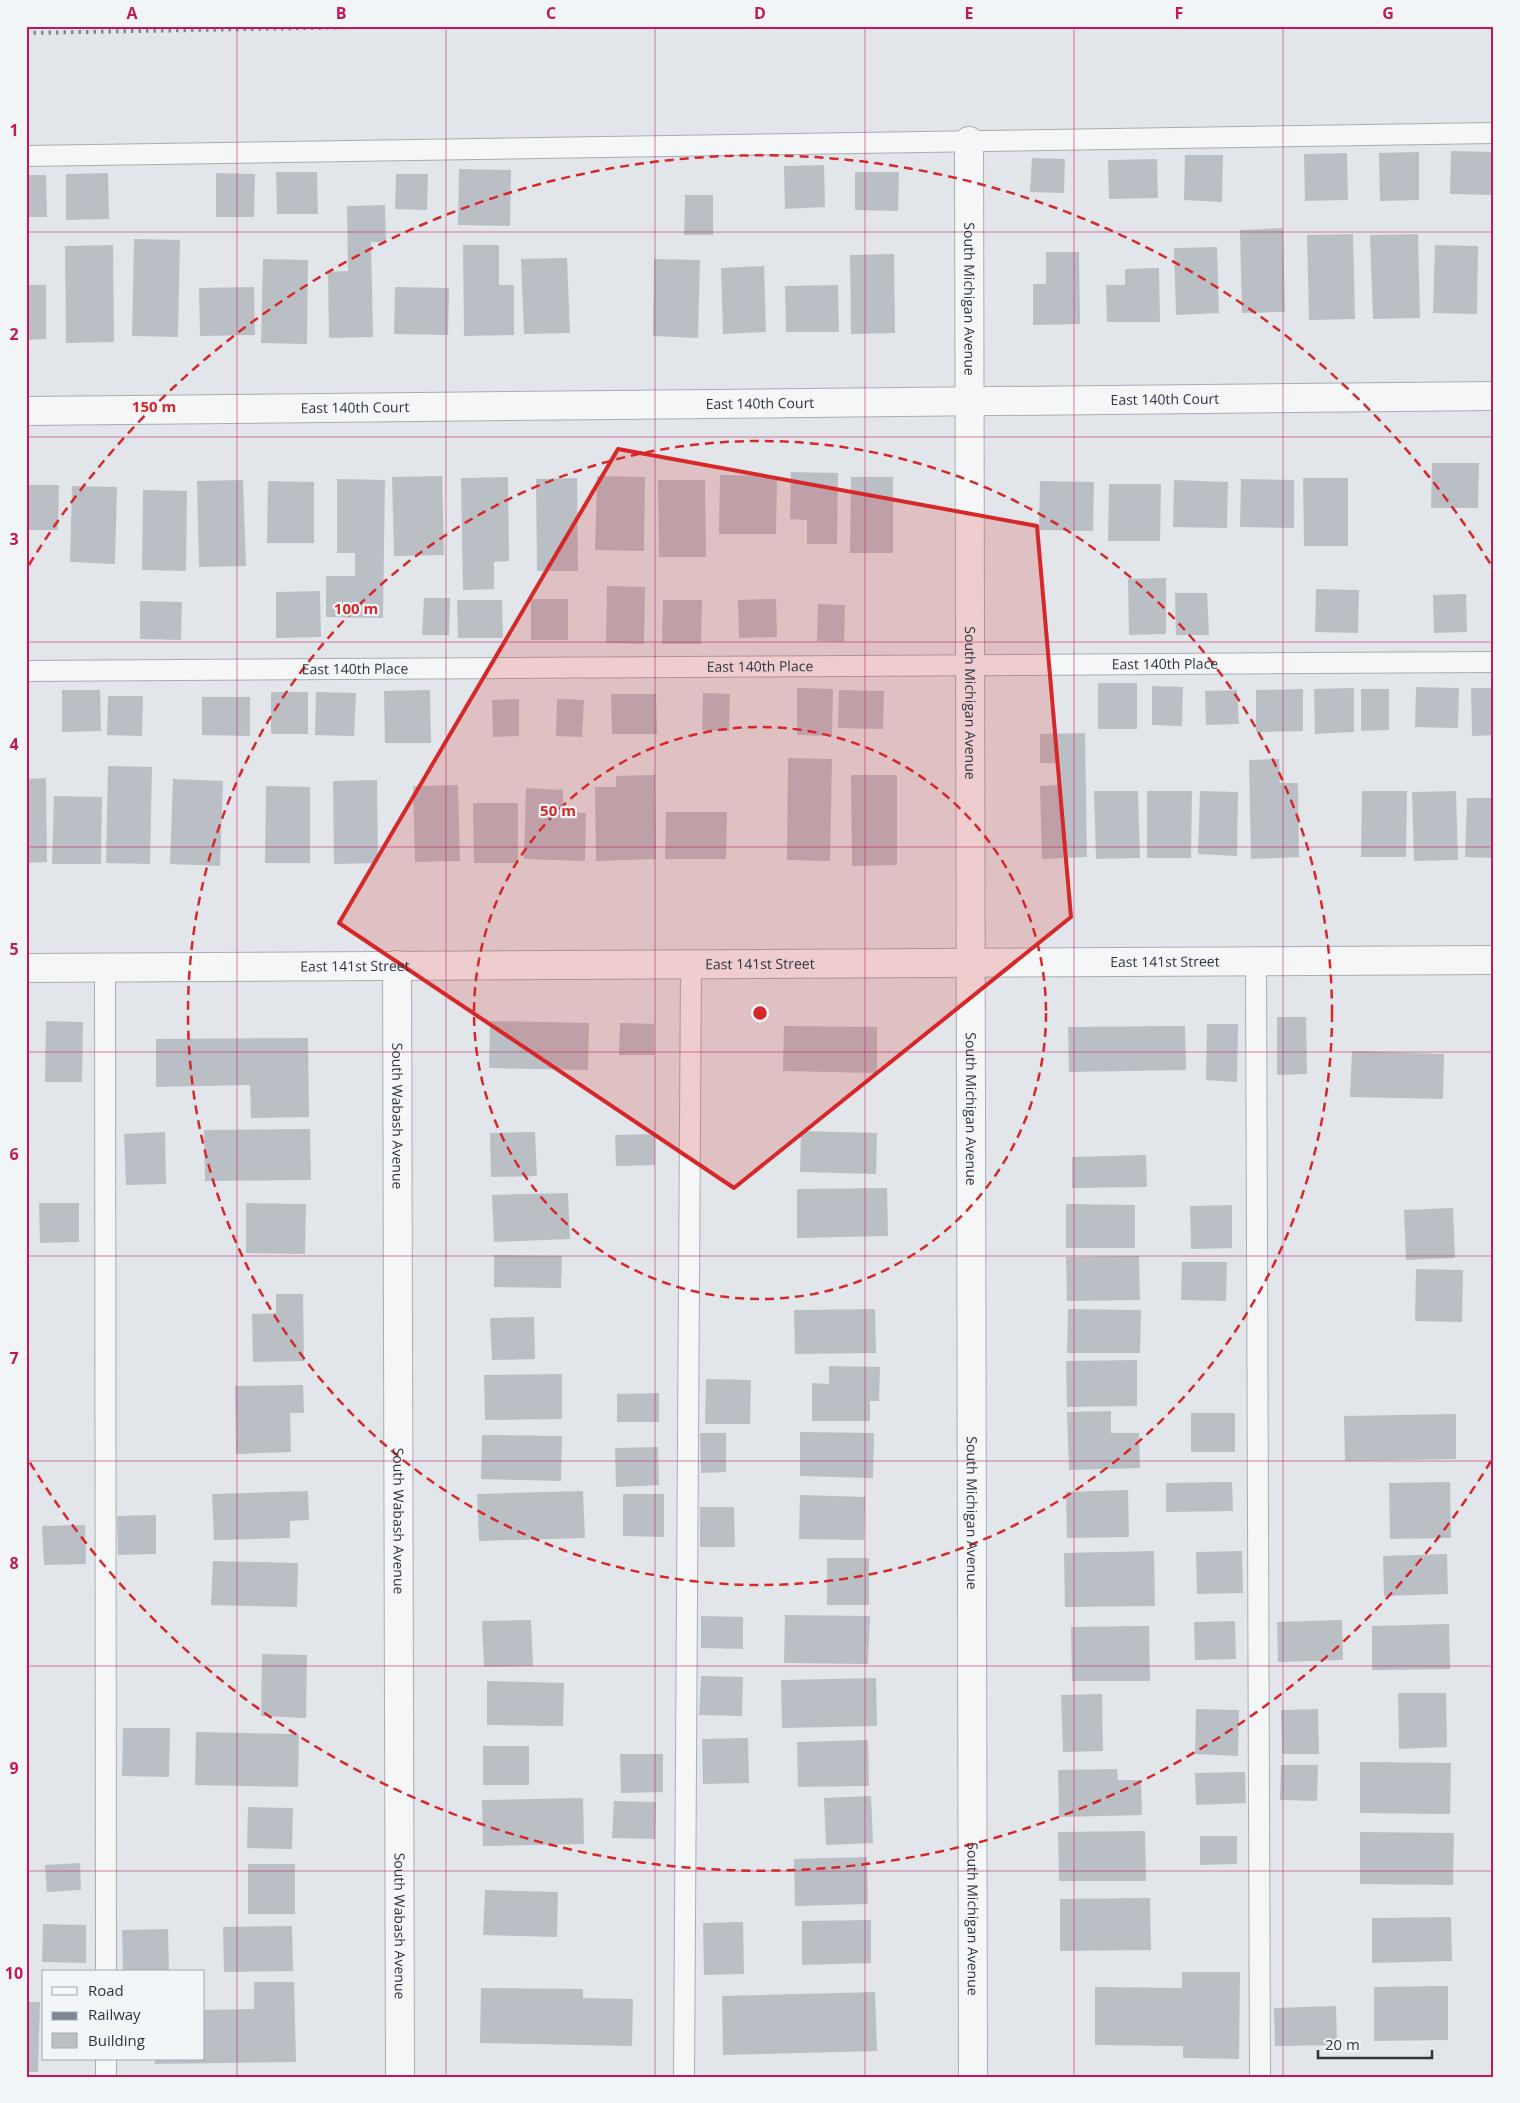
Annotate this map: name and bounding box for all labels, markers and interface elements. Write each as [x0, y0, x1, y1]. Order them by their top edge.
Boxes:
text: A [126, 2, 138, 24]
text: B [336, 2, 346, 24]
text: C [546, 2, 556, 24]
text: D [754, 2, 766, 24]
text: E [965, 2, 974, 24]
text: F [1175, 2, 1183, 24]
text: G [1382, 2, 1394, 24]
text: 1 [9, 119, 19, 141]
street label: South Michigan Avenue [960, 222, 979, 376]
text: 2 [9, 323, 19, 345]
street label: East 140th Court [1110, 389, 1219, 409]
street label: East 140th Court [705, 393, 814, 413]
text: 150 m [132, 396, 176, 416]
street label: East 140th Court [301, 397, 409, 417]
text: 3 [9, 528, 19, 550]
text: 100 m [334, 598, 378, 618]
street label: South Michigan Avenue [961, 626, 980, 780]
street label: East 140th Place [1112, 654, 1218, 673]
street label: East 140th Place [707, 656, 813, 676]
street label: East 140th Place [302, 659, 408, 678]
text: 4 [9, 733, 19, 755]
text: 50 m [540, 800, 576, 820]
text: 5 [9, 938, 19, 960]
street label: East 141st Street [1110, 951, 1220, 971]
street label: East 141st Street [705, 954, 815, 973]
street label: East 141st Street [300, 956, 410, 976]
centre of rings [751, 1004, 769, 1022]
street label: South Michigan Avenue [962, 1032, 981, 1186]
street label: South Wabash Avenue [388, 1043, 408, 1190]
text: 6 [9, 1143, 19, 1165]
text: 7 [9, 1347, 19, 1369]
street label: South Michigan Avenue [963, 1436, 982, 1590]
street label: South Wabash Avenue [389, 1448, 409, 1595]
text: 8 [9, 1552, 19, 1574]
text: 9 [9, 1757, 19, 1779]
street label: South Michigan Avenue [964, 1842, 983, 1996]
street label: South Wabash Avenue [390, 1853, 410, 2000]
text: 10 [5, 1962, 23, 1984]
legend [42, 1970, 205, 2060]
text: Road [88, 1980, 124, 2000]
text: Railway [88, 2004, 141, 2024]
scale bar [1318, 2028, 1431, 2060]
text: Building [88, 2030, 145, 2050]
text: 20 m [1325, 2034, 1360, 2054]

